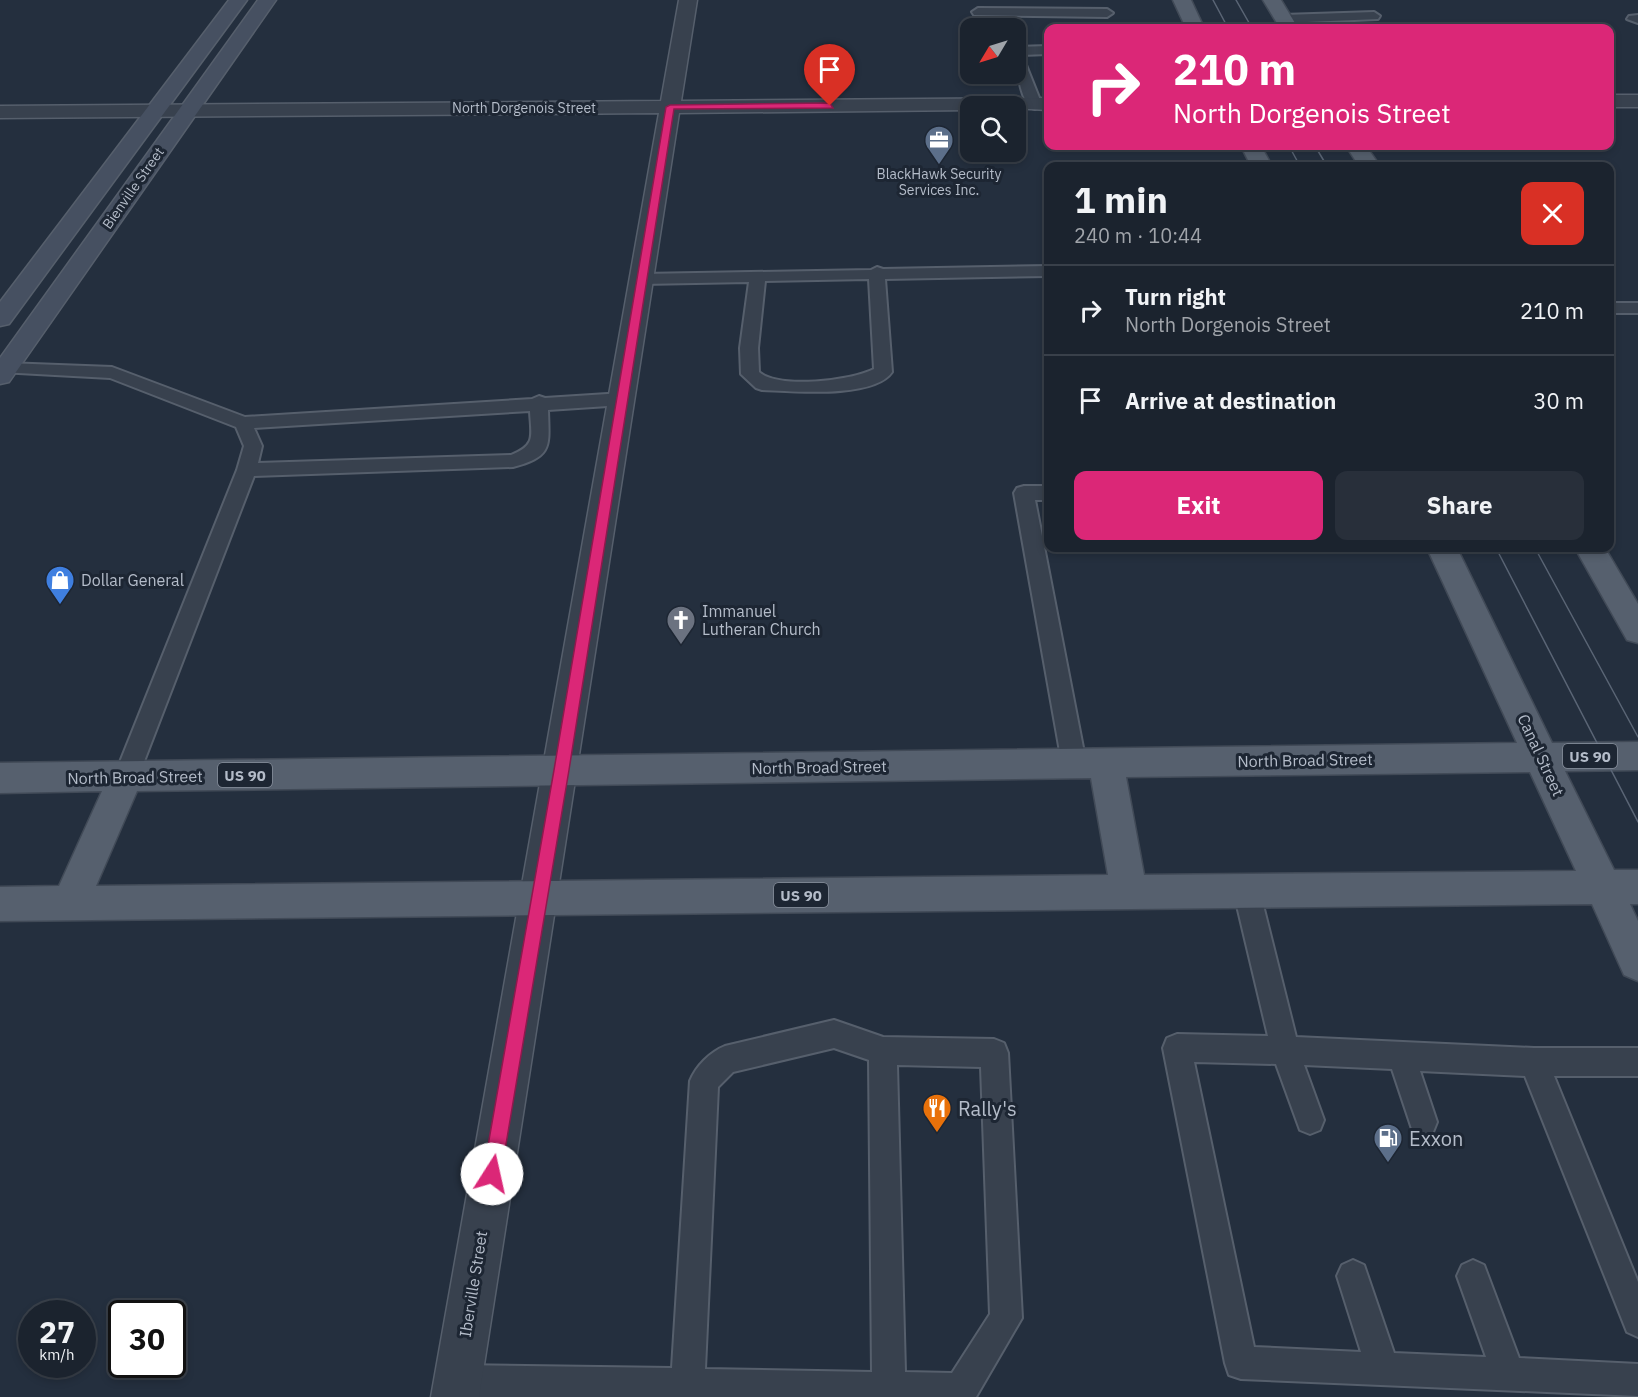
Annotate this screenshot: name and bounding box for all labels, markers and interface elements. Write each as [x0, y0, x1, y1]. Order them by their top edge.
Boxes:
north arrow [960, 18, 1026, 84]
map controls [960, 18, 1026, 162]
text: 210 m [1173, 42, 1296, 97]
pin [804, 44, 855, 106]
icon: right [1074, 48, 1152, 126]
icon: arrive [813, 53, 846, 86]
text: North Dorgenois Street [1173, 95, 1451, 130]
button: search [960, 96, 1026, 162]
street label: North Dorgenois Street [452, 99, 596, 117]
office icon: BlackHawk Security Services Inc. [923, 124, 955, 166]
street label: Bienville Street [98, 144, 168, 232]
place label: BlackHawk Security Services Inc. [877, 165, 1001, 199]
text: 1 min [1074, 176, 1168, 223]
button: close [1521, 182, 1584, 245]
text: 240 m · 10:44 [1074, 222, 1202, 249]
text: Turn right [1125, 282, 1226, 311]
icon: right [1074, 294, 1107, 327]
text: 210 m [1520, 296, 1584, 325]
text: North Dorgenois Street [1125, 311, 1331, 338]
icon: arrive [1074, 384, 1107, 417]
text: Arrive at destination [1125, 386, 1336, 415]
text: 30 m [1533, 386, 1584, 415]
button: Exit [1074, 471, 1323, 540]
button: Share [1335, 471, 1584, 540]
shop icon: Dollar General [44, 564, 76, 606]
place label: Dollar General [81, 570, 184, 590]
place label: Immanuel Lutheran Church [702, 601, 821, 639]
church icon: Immanuel Lutheran Church [665, 604, 697, 646]
street label: Canal Street [1513, 711, 1569, 799]
road number: US 90 [1563, 744, 1617, 768]
street label: North Broad Street [1237, 749, 1373, 771]
street label: North Broad Street [751, 756, 887, 778]
road number: US 90 [218, 763, 272, 787]
street label: North Broad Street [67, 766, 203, 788]
road number: US 90 [774, 883, 828, 907]
restaurant icon: Rally's [921, 1092, 953, 1134]
place label: Rally's [958, 1095, 1017, 1122]
fuel station icon: Exxon [1372, 1122, 1404, 1164]
place label: Exxon [1409, 1125, 1463, 1152]
position arrow [460, 1142, 524, 1206]
street label: Iberville Street [455, 1229, 491, 1339]
speed limit sign: 30 [108, 1300, 186, 1378]
text: 27 [39, 1312, 75, 1351]
text: km/h [39, 1345, 75, 1364]

